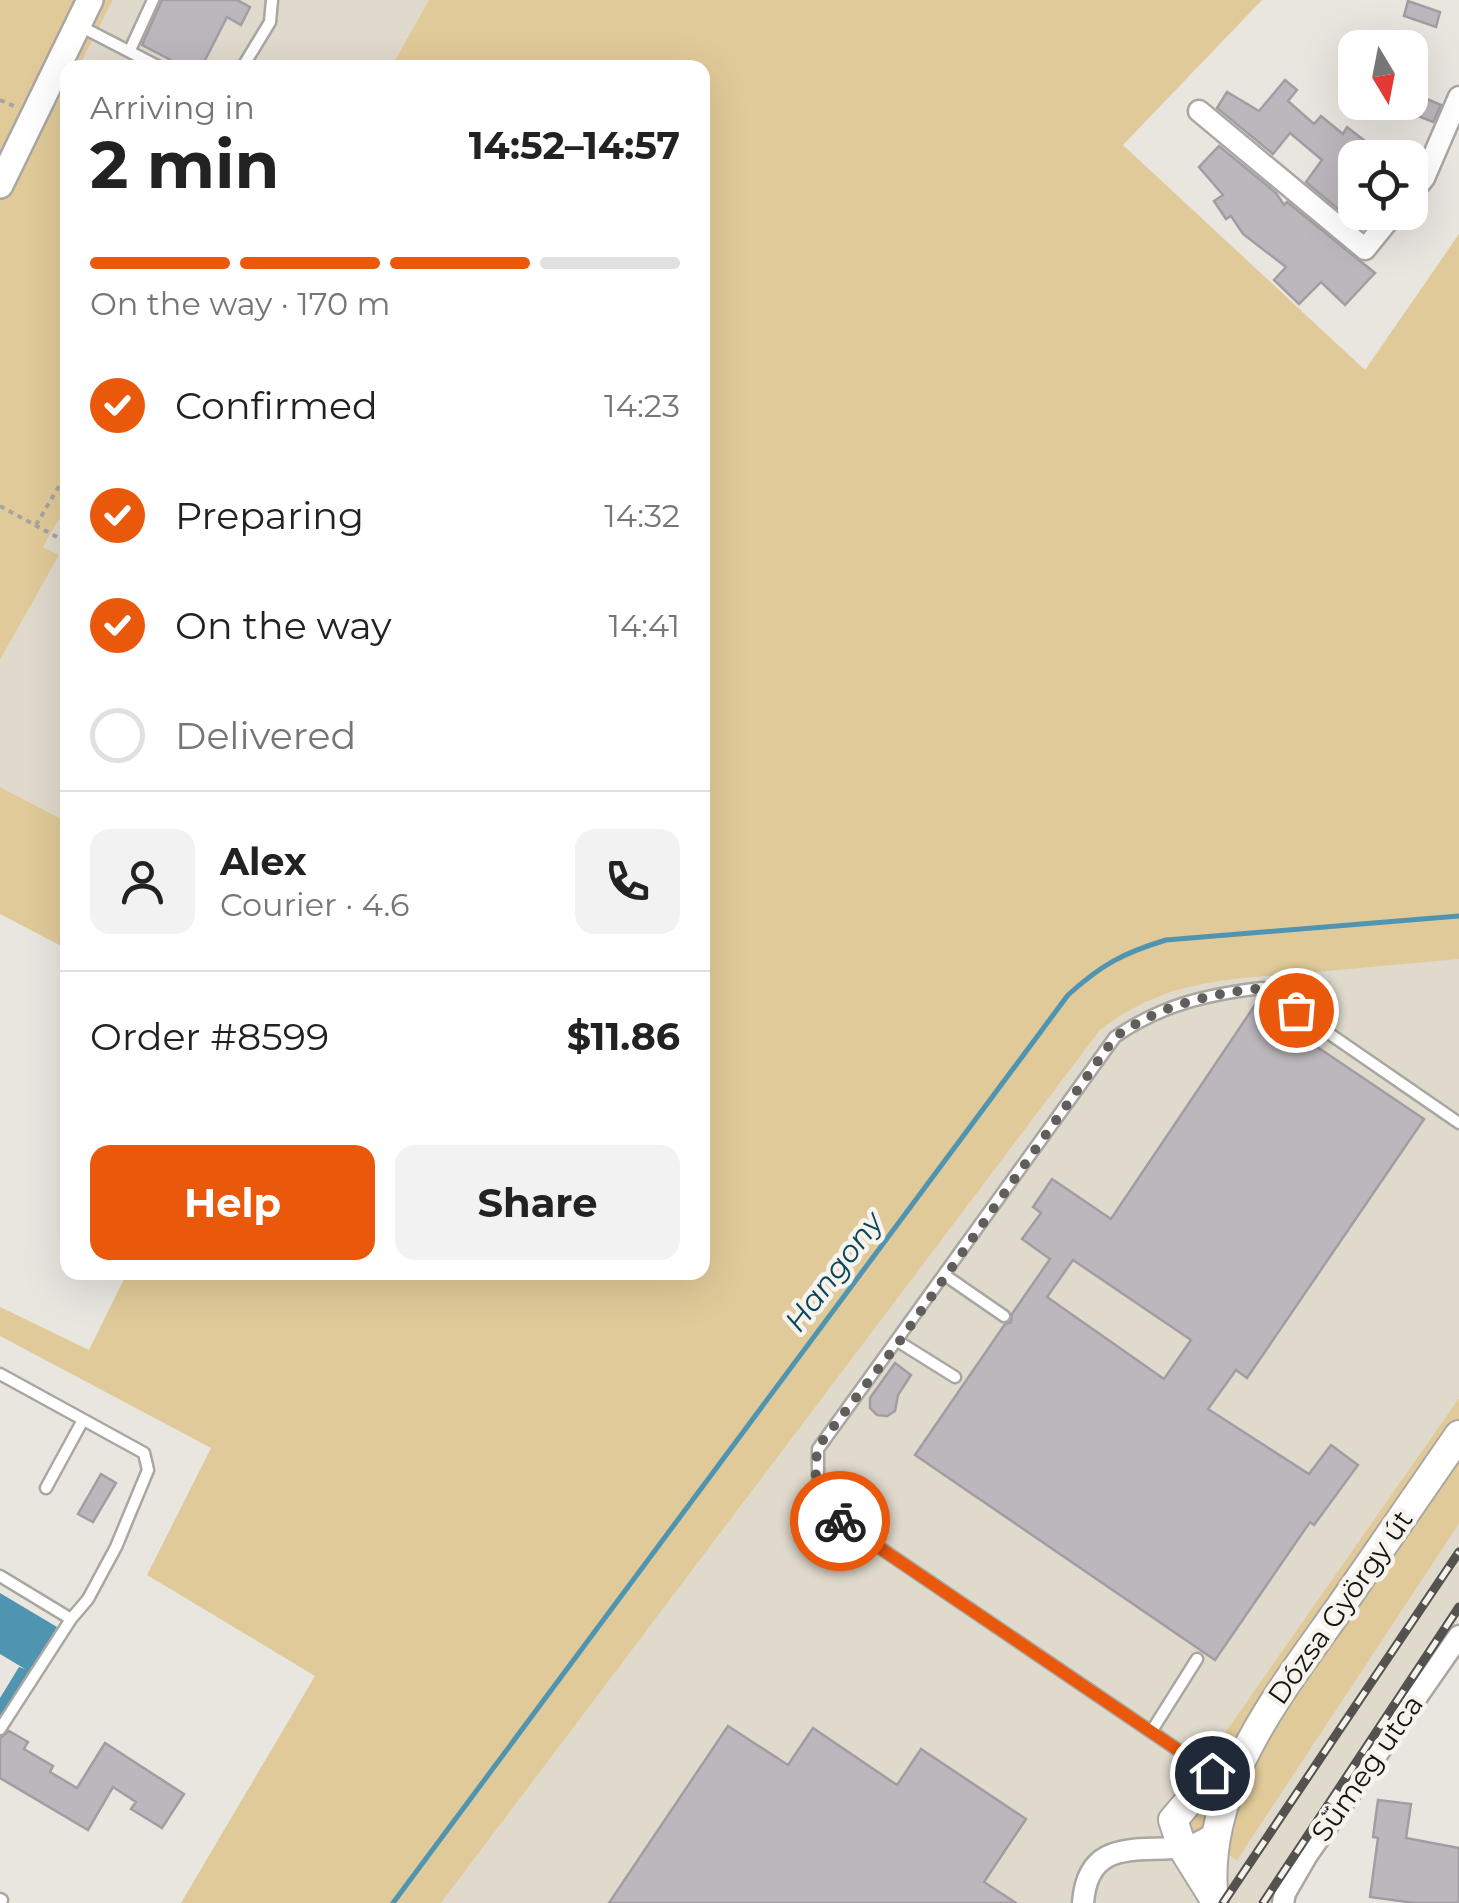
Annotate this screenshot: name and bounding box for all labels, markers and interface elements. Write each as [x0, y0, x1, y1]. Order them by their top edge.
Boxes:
north arrow [1338, 30, 1428, 120]
map controls [1338, 30, 1428, 230]
text: Arriving in [90, 88, 255, 127]
text: 14:52–14:57 [469, 122, 680, 169]
text: 2 min [90, 125, 279, 204]
button: locate [1338, 140, 1428, 230]
text: On the way · 170 m [90, 284, 390, 323]
icon: check [90, 378, 145, 433]
text: Confirmed [175, 382, 378, 429]
text: 14:23 [604, 386, 680, 425]
icon: check [90, 488, 145, 543]
text: Preparing [175, 492, 364, 539]
text: 14:32 [604, 496, 680, 535]
icon: check [90, 598, 145, 653]
text: On the way [175, 602, 392, 649]
text: 14:41 [608, 606, 680, 645]
text: Delivered [175, 712, 356, 759]
button: person [90, 829, 195, 934]
button: phone [575, 829, 680, 934]
text: Alex [220, 838, 307, 885]
text: Courier · 4.6 [220, 885, 409, 924]
pin [1254, 968, 1339, 1053]
icon: bag [1269, 983, 1324, 1038]
text: Order #8599 [90, 1013, 329, 1060]
text: $11.86 [567, 1013, 680, 1060]
button: Help [90, 1145, 375, 1260]
button: Share [395, 1145, 680, 1260]
water label: Hangony [777, 1203, 892, 1339]
courier [790, 1471, 890, 1571]
icon: bike [813, 1494, 868, 1549]
street label: Dózsa György út [1260, 1504, 1420, 1710]
street label: Sümeg utca [1304, 1688, 1430, 1848]
pin [1170, 1731, 1255, 1816]
icon: home [1185, 1746, 1240, 1801]

